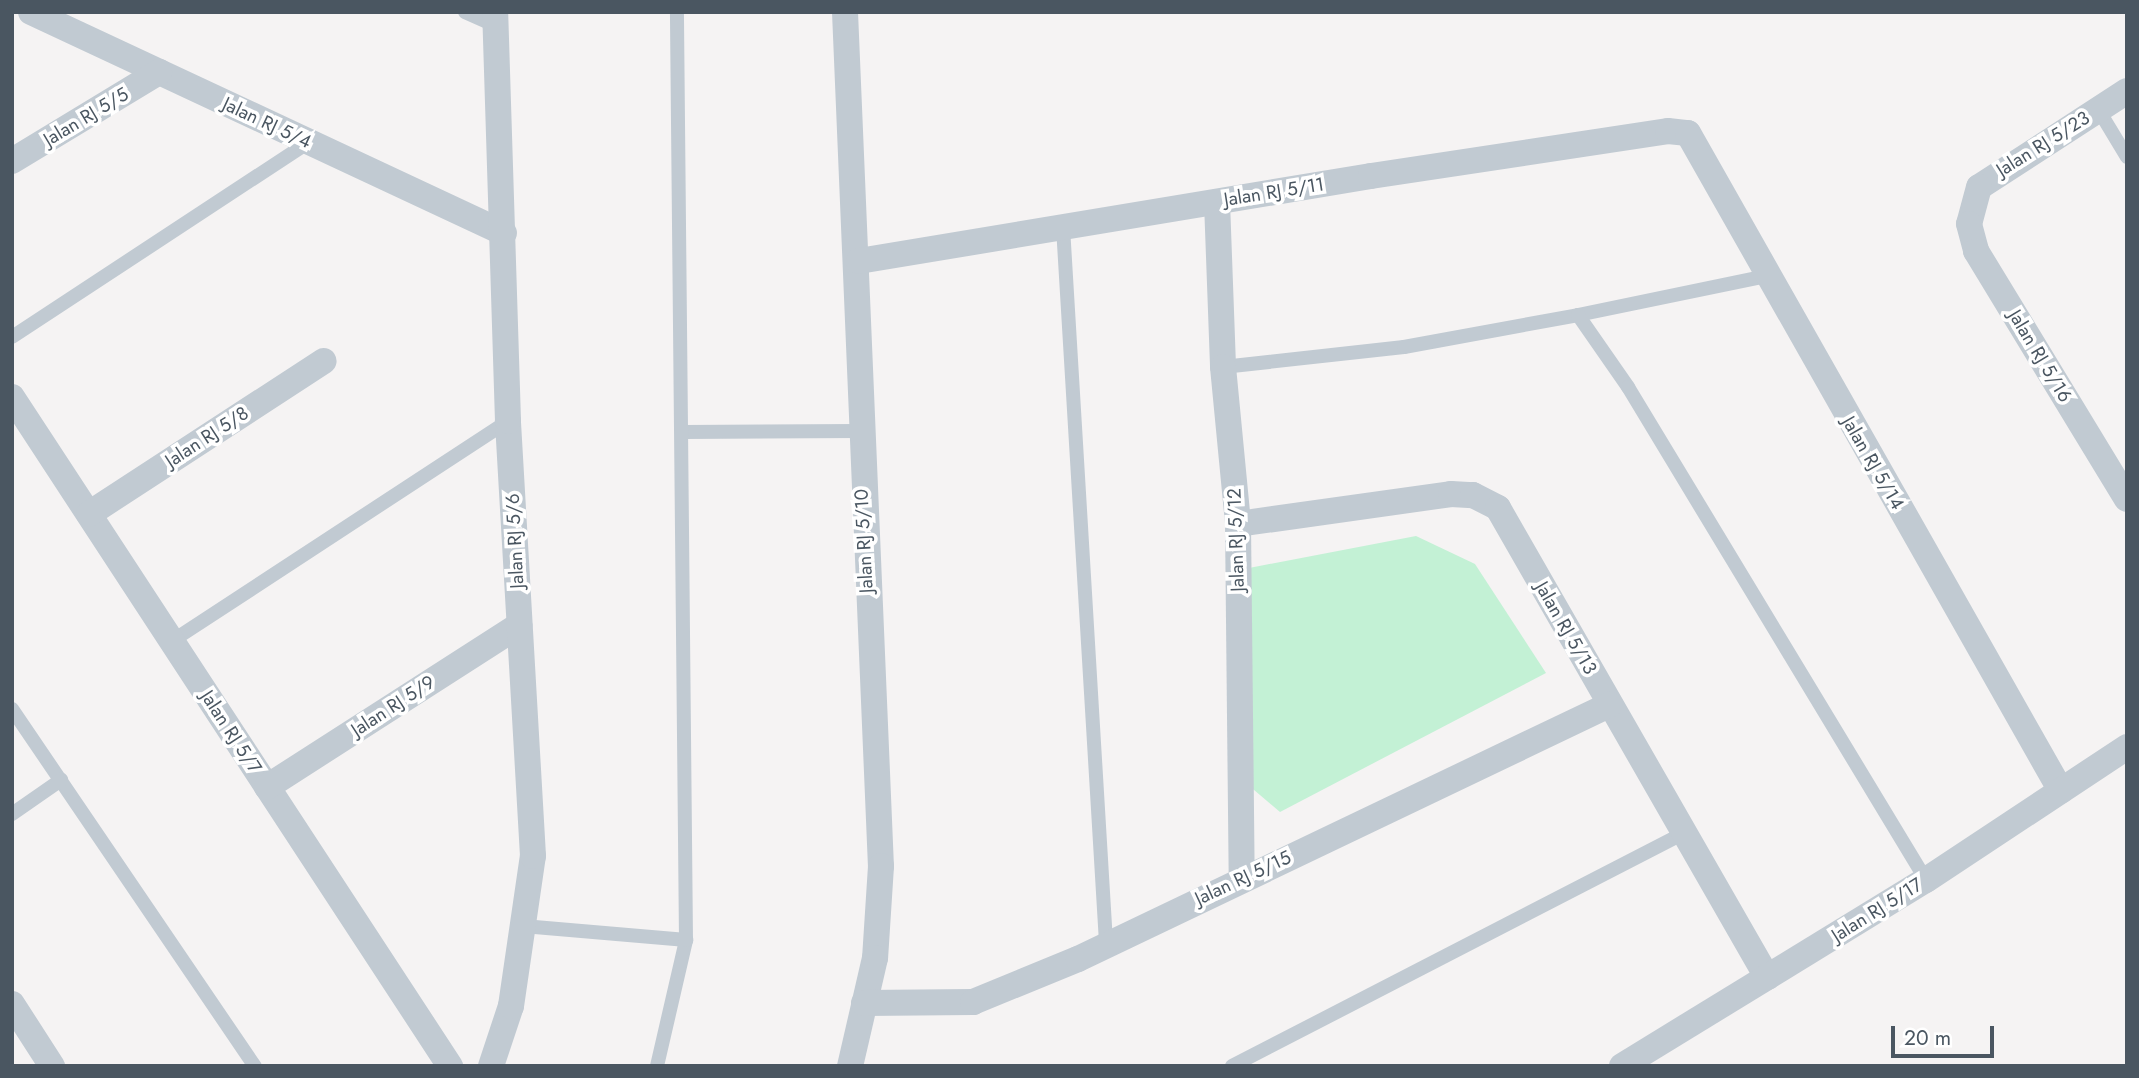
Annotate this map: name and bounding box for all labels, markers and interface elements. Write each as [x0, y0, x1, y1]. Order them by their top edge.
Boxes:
street label: Jalan RJ 5/5 [39, 83, 133, 151]
street label: Jalan RJ 5/4 [219, 93, 315, 153]
street label: Jalan RJ 5/23 [1992, 106, 2094, 182]
street label: Jalan RJ 5/11 [1222, 173, 1326, 211]
street label: Jalan RJ 5/16 [2004, 306, 2076, 406]
street label: Jalan RJ 5/8 [161, 402, 253, 472]
street label: Jalan RJ 5/14 [1837, 412, 1909, 514]
street label: Jalan RJ 5/10 [850, 488, 878, 594]
street label: Jalan RJ 5/12 [1223, 488, 1249, 592]
street label: Jalan RJ 5/6 [501, 493, 529, 589]
street label: Jalan RJ 5/13 [1530, 578, 1602, 678]
street label: Jalan RJ 5/9 [347, 671, 439, 741]
street label: Jalan RJ 5/7 [196, 686, 266, 778]
street label: Jalan RJ 5/15 [1191, 846, 1295, 910]
street label: Jalan RJ 5/17 [1827, 873, 1927, 947]
scale bar [1894, 1012, 1997, 1056]
text: 20 m [1904, 1023, 1951, 1053]

